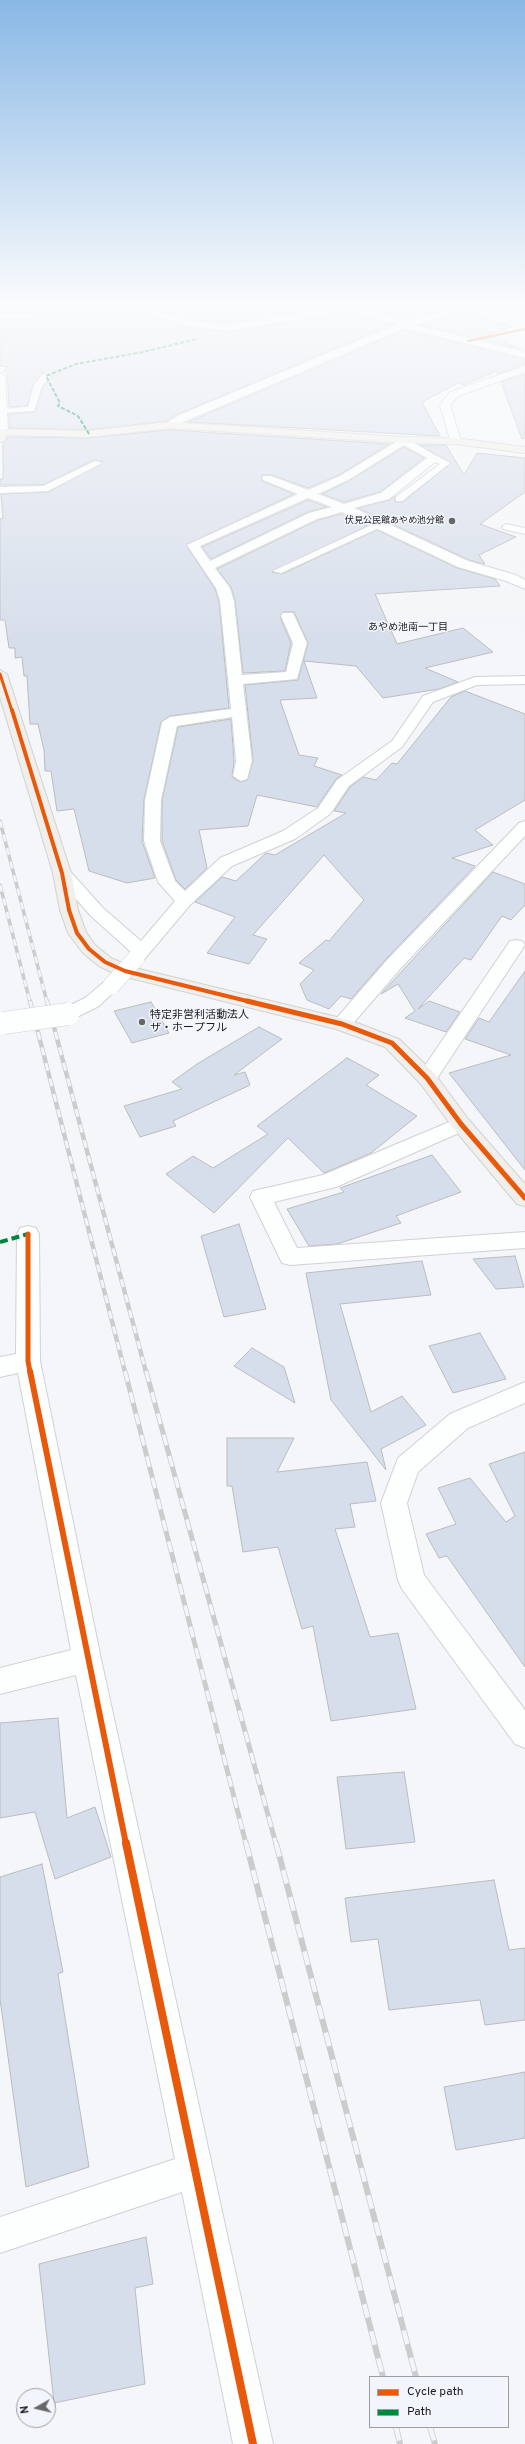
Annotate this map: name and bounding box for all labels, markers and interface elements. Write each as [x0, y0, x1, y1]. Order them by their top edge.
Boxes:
place label: 伏見公民館あやめ池分館 [345, 516, 444, 526]
marker: 伏見公民館あやめ池分館 [447, 516, 457, 526]
district label: あやめ池南一丁目 [368, 622, 448, 634]
place label: 特定非営利活動法人 ザ・ホープフル [150, 1009, 249, 1035]
marker: 特定非営利活動法人 ザ・ホープフル [137, 1017, 147, 1027]
legend [369, 2376, 509, 2428]
text: Cycle path [407, 2384, 464, 2400]
north arrow [16, 2388, 56, 2428]
text: Path [407, 2404, 432, 2420]
text: N [18, 2405, 33, 2414]

